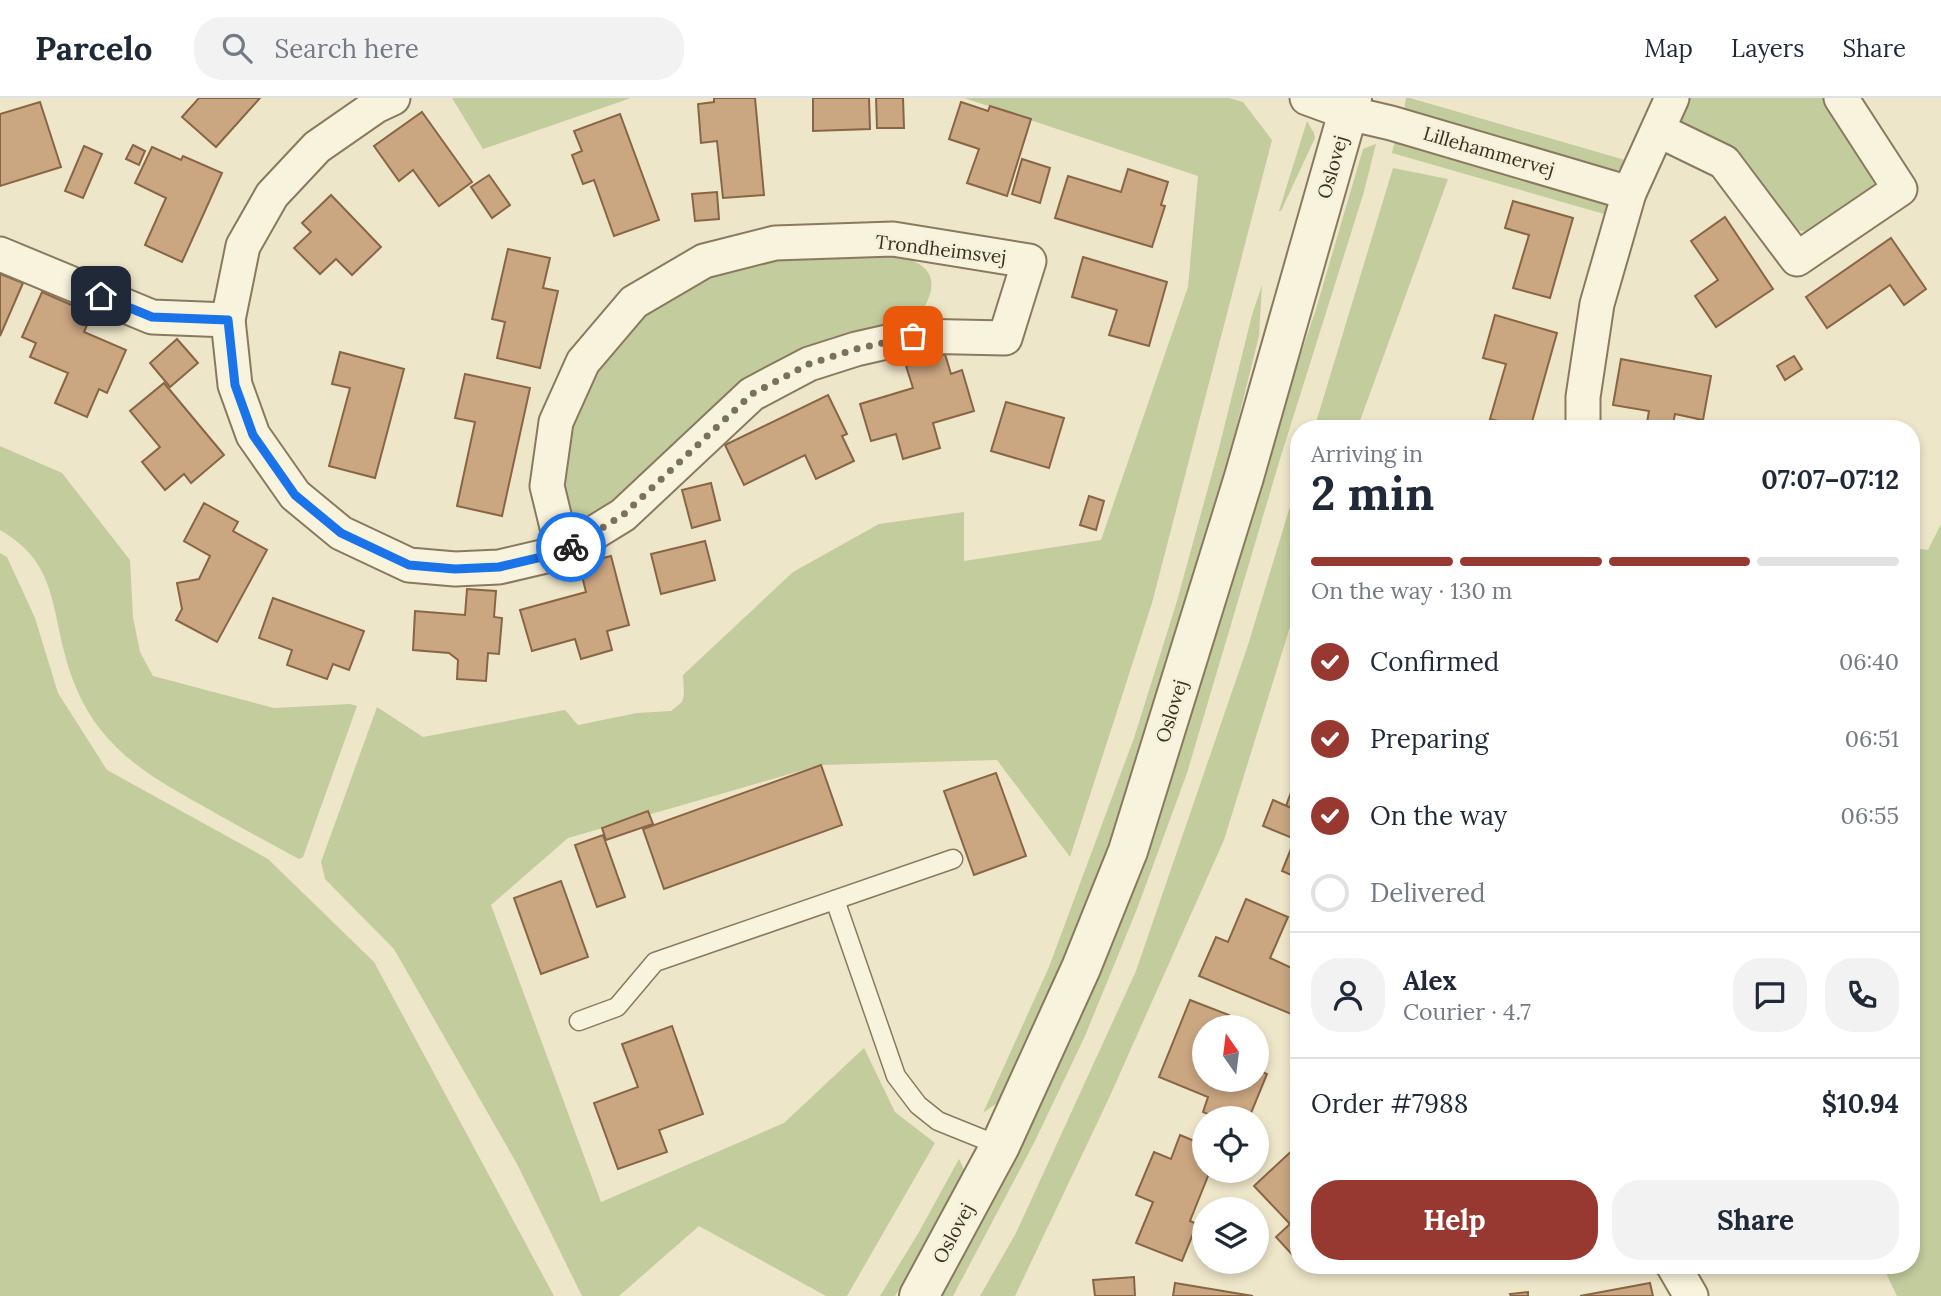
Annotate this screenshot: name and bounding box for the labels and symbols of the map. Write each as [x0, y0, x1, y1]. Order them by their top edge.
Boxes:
street label: Lillehammervej [1421, 121, 1557, 181]
street label: Oslovej [1312, 133, 1352, 201]
street label: Trondheimsvej [874, 229, 1008, 269]
pin [71, 266, 131, 326]
pin [883, 306, 943, 366]
courier [536, 512, 606, 582]
street label: Oslovej [1150, 676, 1192, 746]
north arrow [1192, 1015, 1269, 1092]
street label: Oslovej [927, 1199, 979, 1267]

